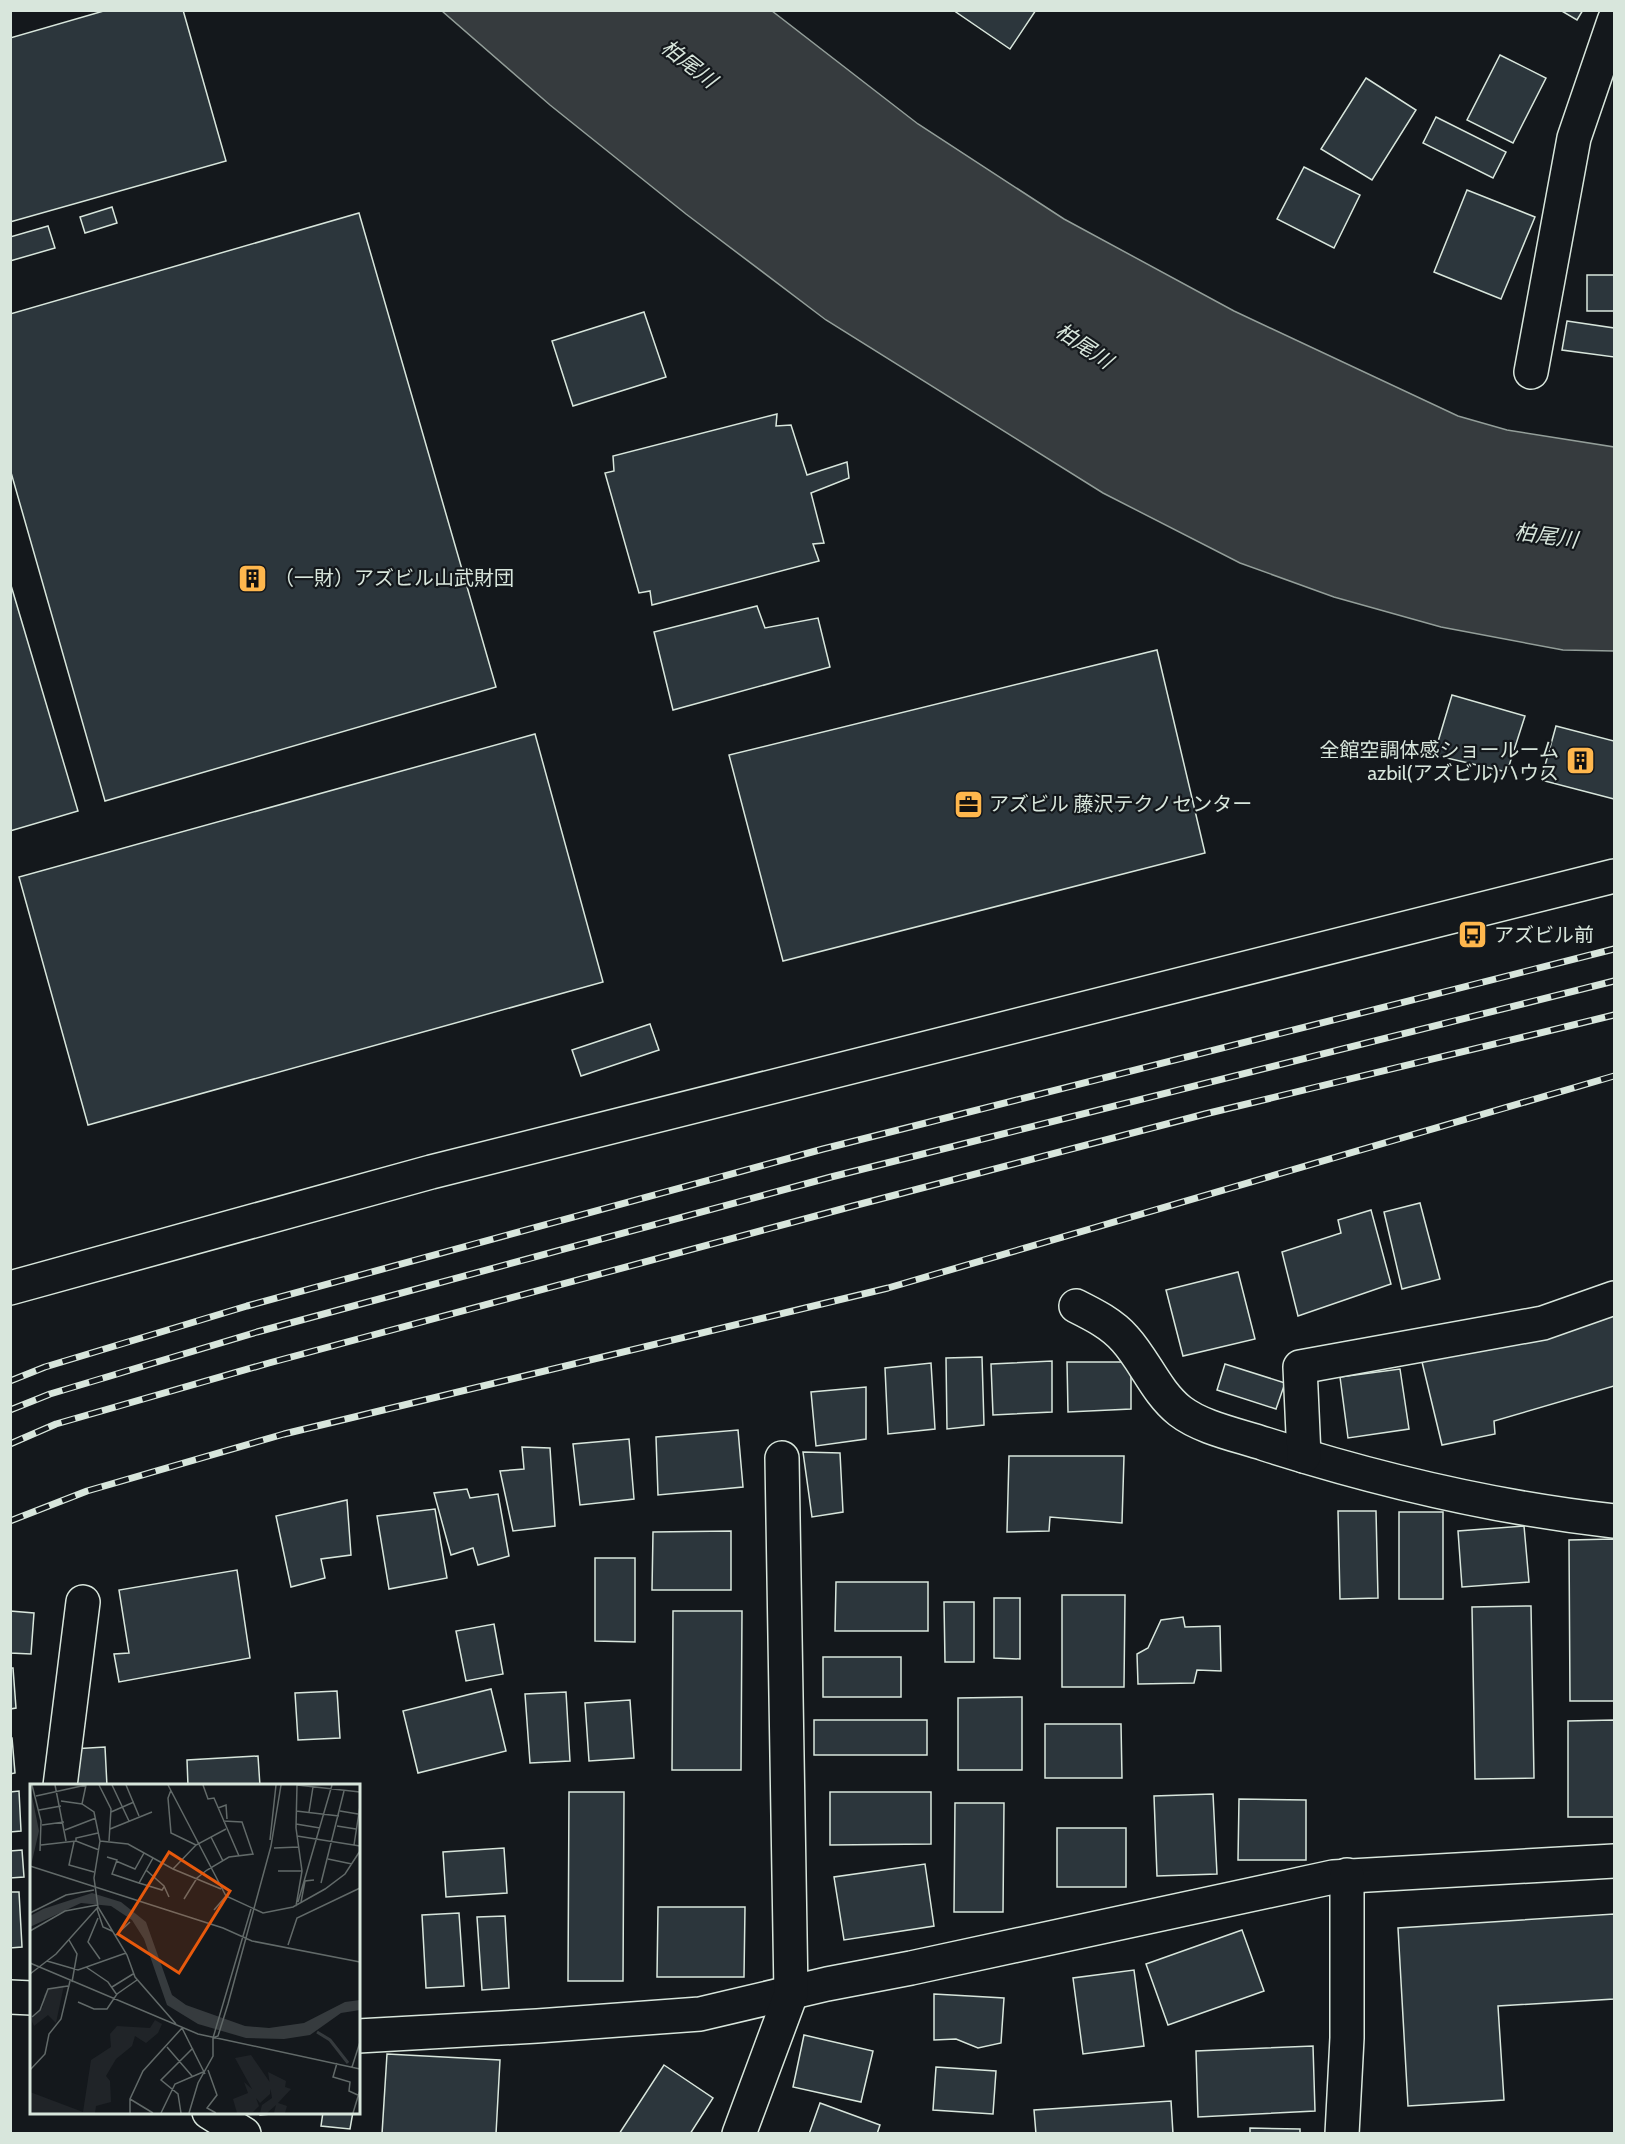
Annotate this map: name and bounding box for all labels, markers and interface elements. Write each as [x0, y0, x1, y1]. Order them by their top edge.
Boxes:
water label: 柏尾川 [657, 34, 723, 94]
water label: 柏尾川 [1051, 318, 1119, 375]
water label: 柏尾川 [1513, 519, 1581, 553]
building icon: （一財）アズビル山武財団 [237, 562, 269, 594]
place label: （一財）アズビル山武財団 [274, 566, 514, 590]
place label: 全館空調体感ショールーム azbil(アズビル)ハウス [1320, 738, 1559, 785]
building icon: 全館空調体感ショールーム azbil(アズビル)ハウス [1564, 745, 1596, 777]
office icon: アズビル 藤沢テクノセンター [952, 788, 984, 820]
place label: アズビル 藤沢テクノセンター [989, 792, 1252, 816]
bus stop icon: アズビル前 [1457, 919, 1489, 951]
place label: アズビル前 [1494, 923, 1594, 947]
inset map [30, 1784, 360, 2114]

